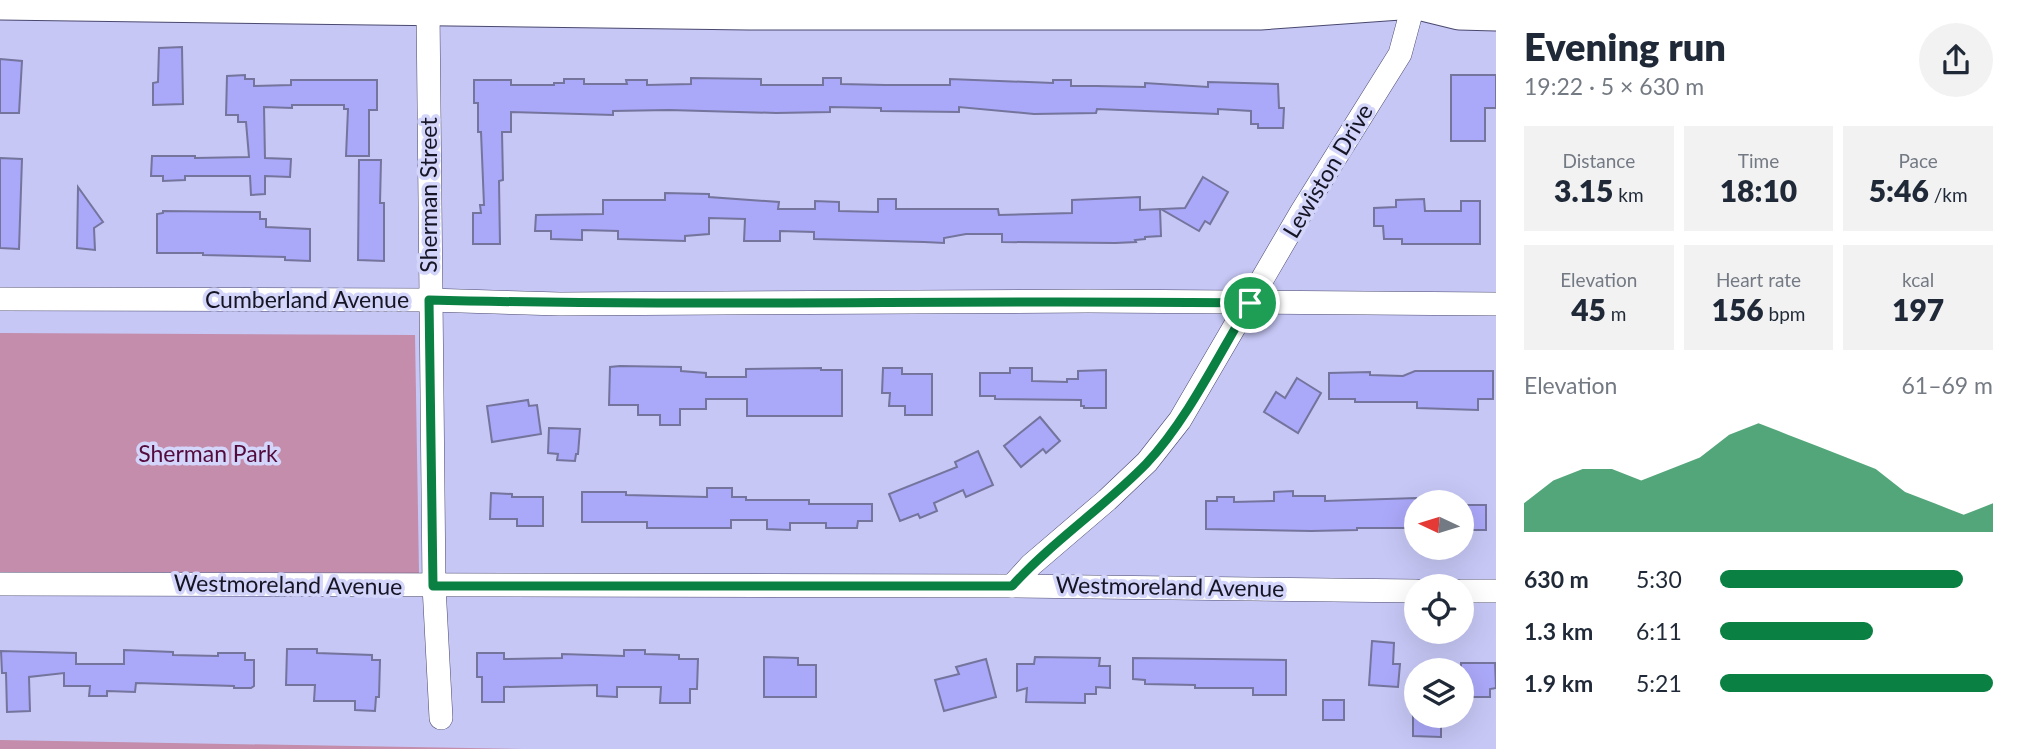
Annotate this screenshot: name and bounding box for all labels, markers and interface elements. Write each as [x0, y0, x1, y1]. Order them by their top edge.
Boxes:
text: Evening run [1524, 23, 1726, 69]
button: share [1919, 23, 1993, 97]
text: 19:22 · 5 × 630 m [1524, 72, 1704, 100]
street label: Lewiston Drive [1276, 98, 1378, 243]
street label: Sherman Street [414, 117, 442, 273]
text: Distance [1562, 149, 1635, 172]
text: Time [1738, 149, 1779, 172]
text: Pace [1898, 149, 1938, 172]
text: 3.15 [1554, 172, 1613, 208]
text: 18:10 [1720, 172, 1797, 208]
text: 5:46 [1869, 172, 1929, 208]
text: km [1613, 183, 1644, 206]
text: /km [1929, 183, 1968, 206]
text: Elevation [1560, 268, 1637, 291]
text: Heart rate [1716, 268, 1801, 291]
text: kcal [1902, 268, 1934, 291]
pin [1220, 273, 1280, 333]
icon: arrive [1231, 284, 1269, 322]
street label: Cumberland Avenue [205, 285, 409, 313]
text: 45 [1571, 291, 1606, 327]
text: 156 [1712, 291, 1764, 327]
text: 197 [1892, 291, 1944, 327]
text: m [1606, 302, 1626, 325]
text: bpm [1764, 302, 1805, 325]
text: Elevation [1524, 371, 1617, 399]
text: 61–69 m [1901, 371, 1993, 399]
park label: Sherman Park [138, 439, 278, 467]
north arrow [1404, 490, 1474, 560]
map controls [1404, 490, 1474, 728]
text: 630 m [1524, 565, 1589, 593]
text: 5:30 [1636, 565, 1682, 593]
street label: Westmoreland Avenue [173, 568, 403, 600]
street label: Westmoreland Avenue [1055, 570, 1285, 602]
button: locate [1404, 574, 1474, 644]
text: 1.3 km [1524, 617, 1593, 645]
text: 6:11 [1636, 617, 1682, 645]
button: layers [1404, 658, 1474, 728]
text: 1.9 km [1524, 669, 1593, 697]
text: 5:21 [1636, 669, 1682, 697]

